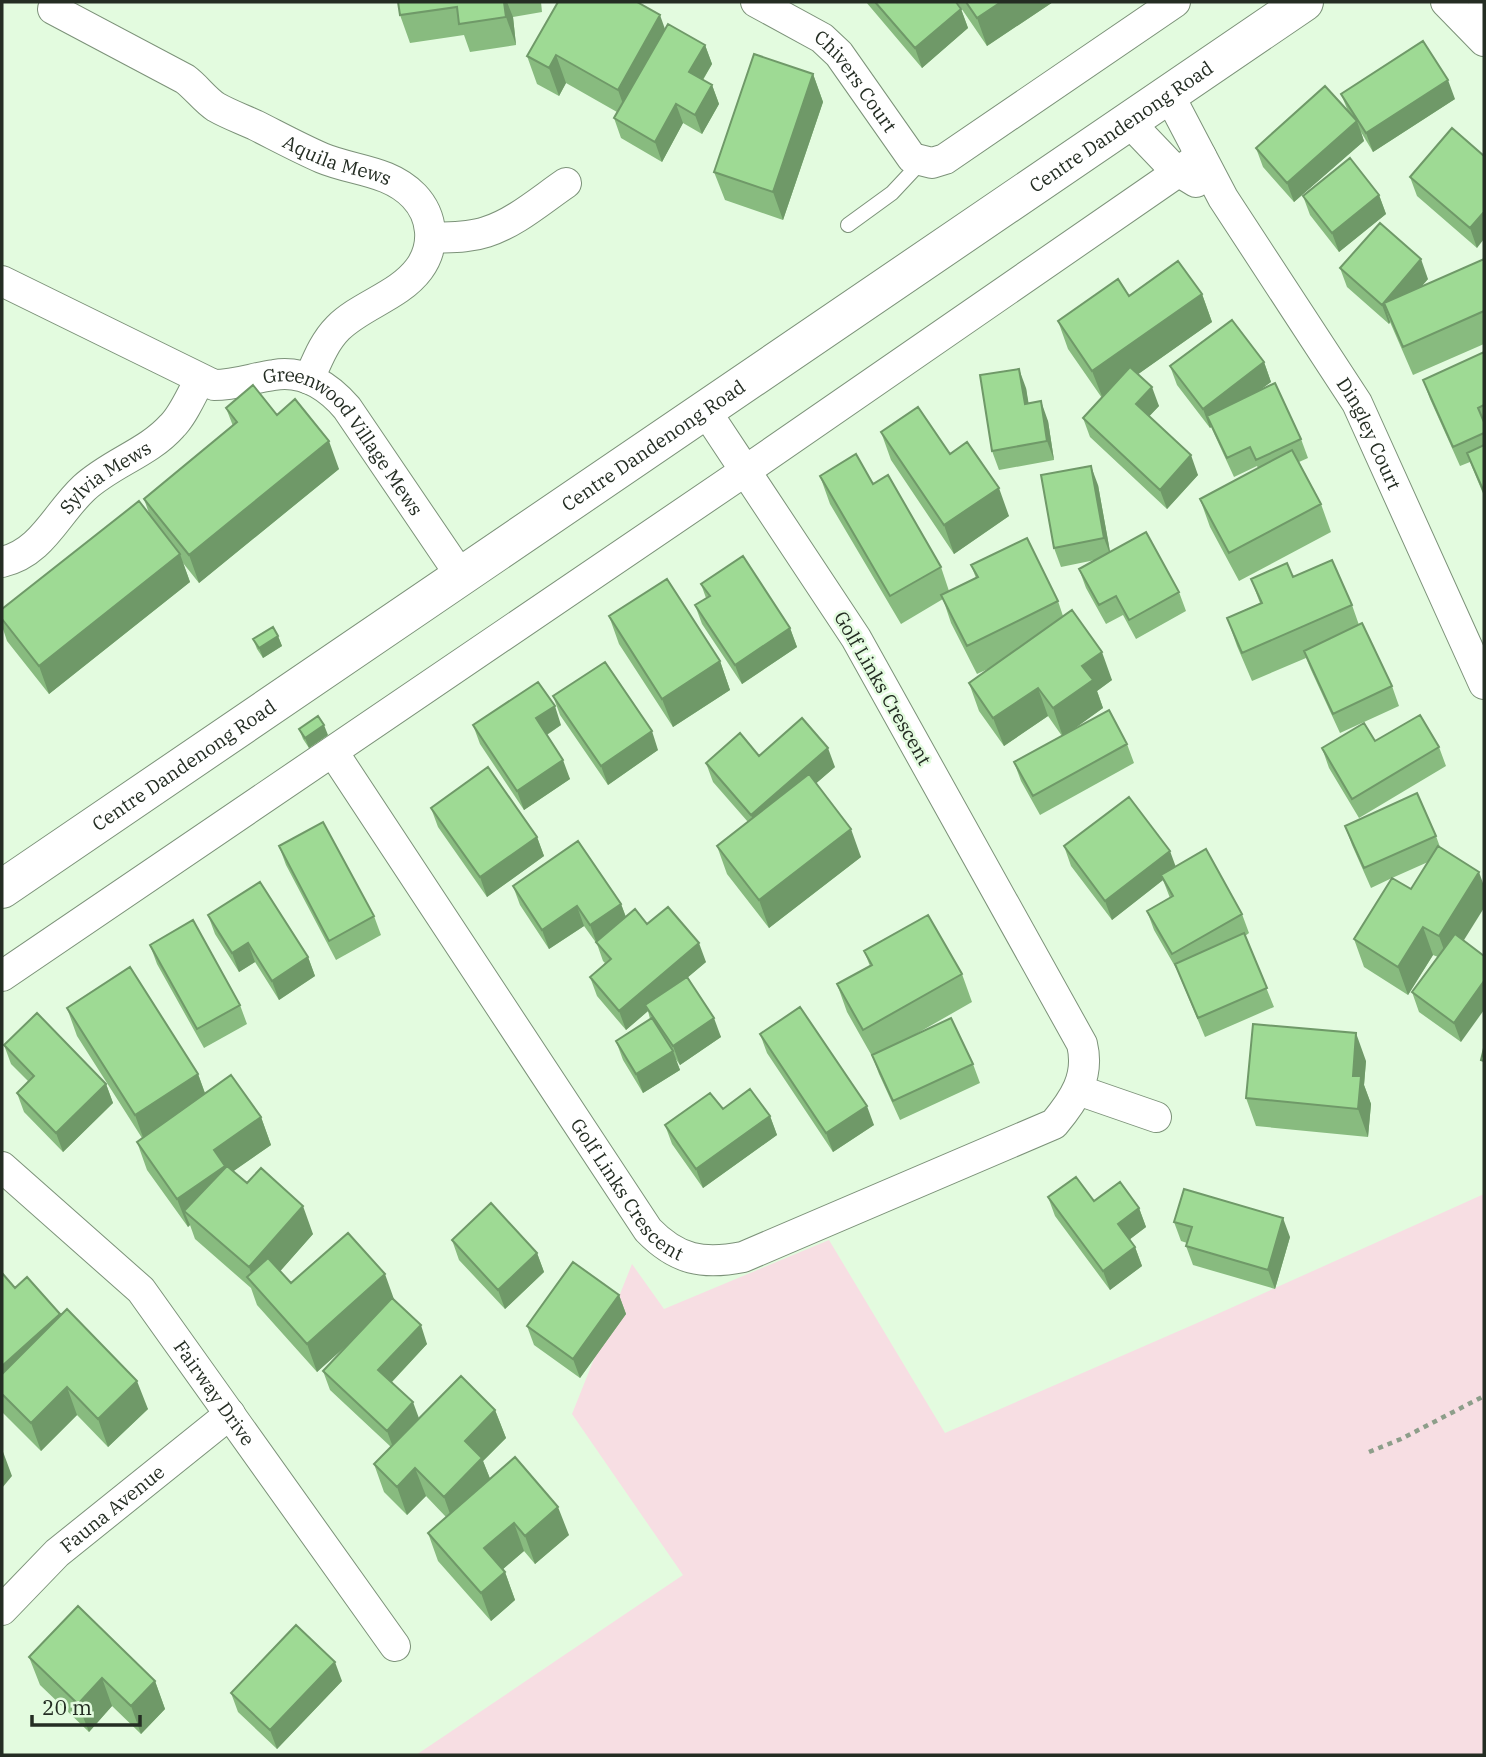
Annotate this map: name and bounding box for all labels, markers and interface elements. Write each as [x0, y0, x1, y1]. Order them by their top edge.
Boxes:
street label: Chivers Court [811, 24, 902, 137]
street label: Centre Dandenong Road [1025, 56, 1217, 198]
street label: Aquila Mews [279, 129, 395, 190]
street label: Greenwood Village Mews [261, 362, 428, 520]
street label: Dingley Court [1331, 373, 1407, 494]
street label: Centre Dandenong Road [557, 374, 750, 516]
street label: Sylvia Mews [54, 435, 156, 519]
street label: Golf Links Crescent [829, 607, 937, 769]
street label: Centre Dandenong Road [87, 694, 280, 836]
street label: Golf Links Crescent [566, 1114, 688, 1266]
street label: Fairway Drive [169, 1335, 260, 1450]
street label: Fauna Avenue [55, 1460, 169, 1558]
scale bar [32, 1684, 140, 1728]
text: 20 m [42, 1693, 92, 1721]

